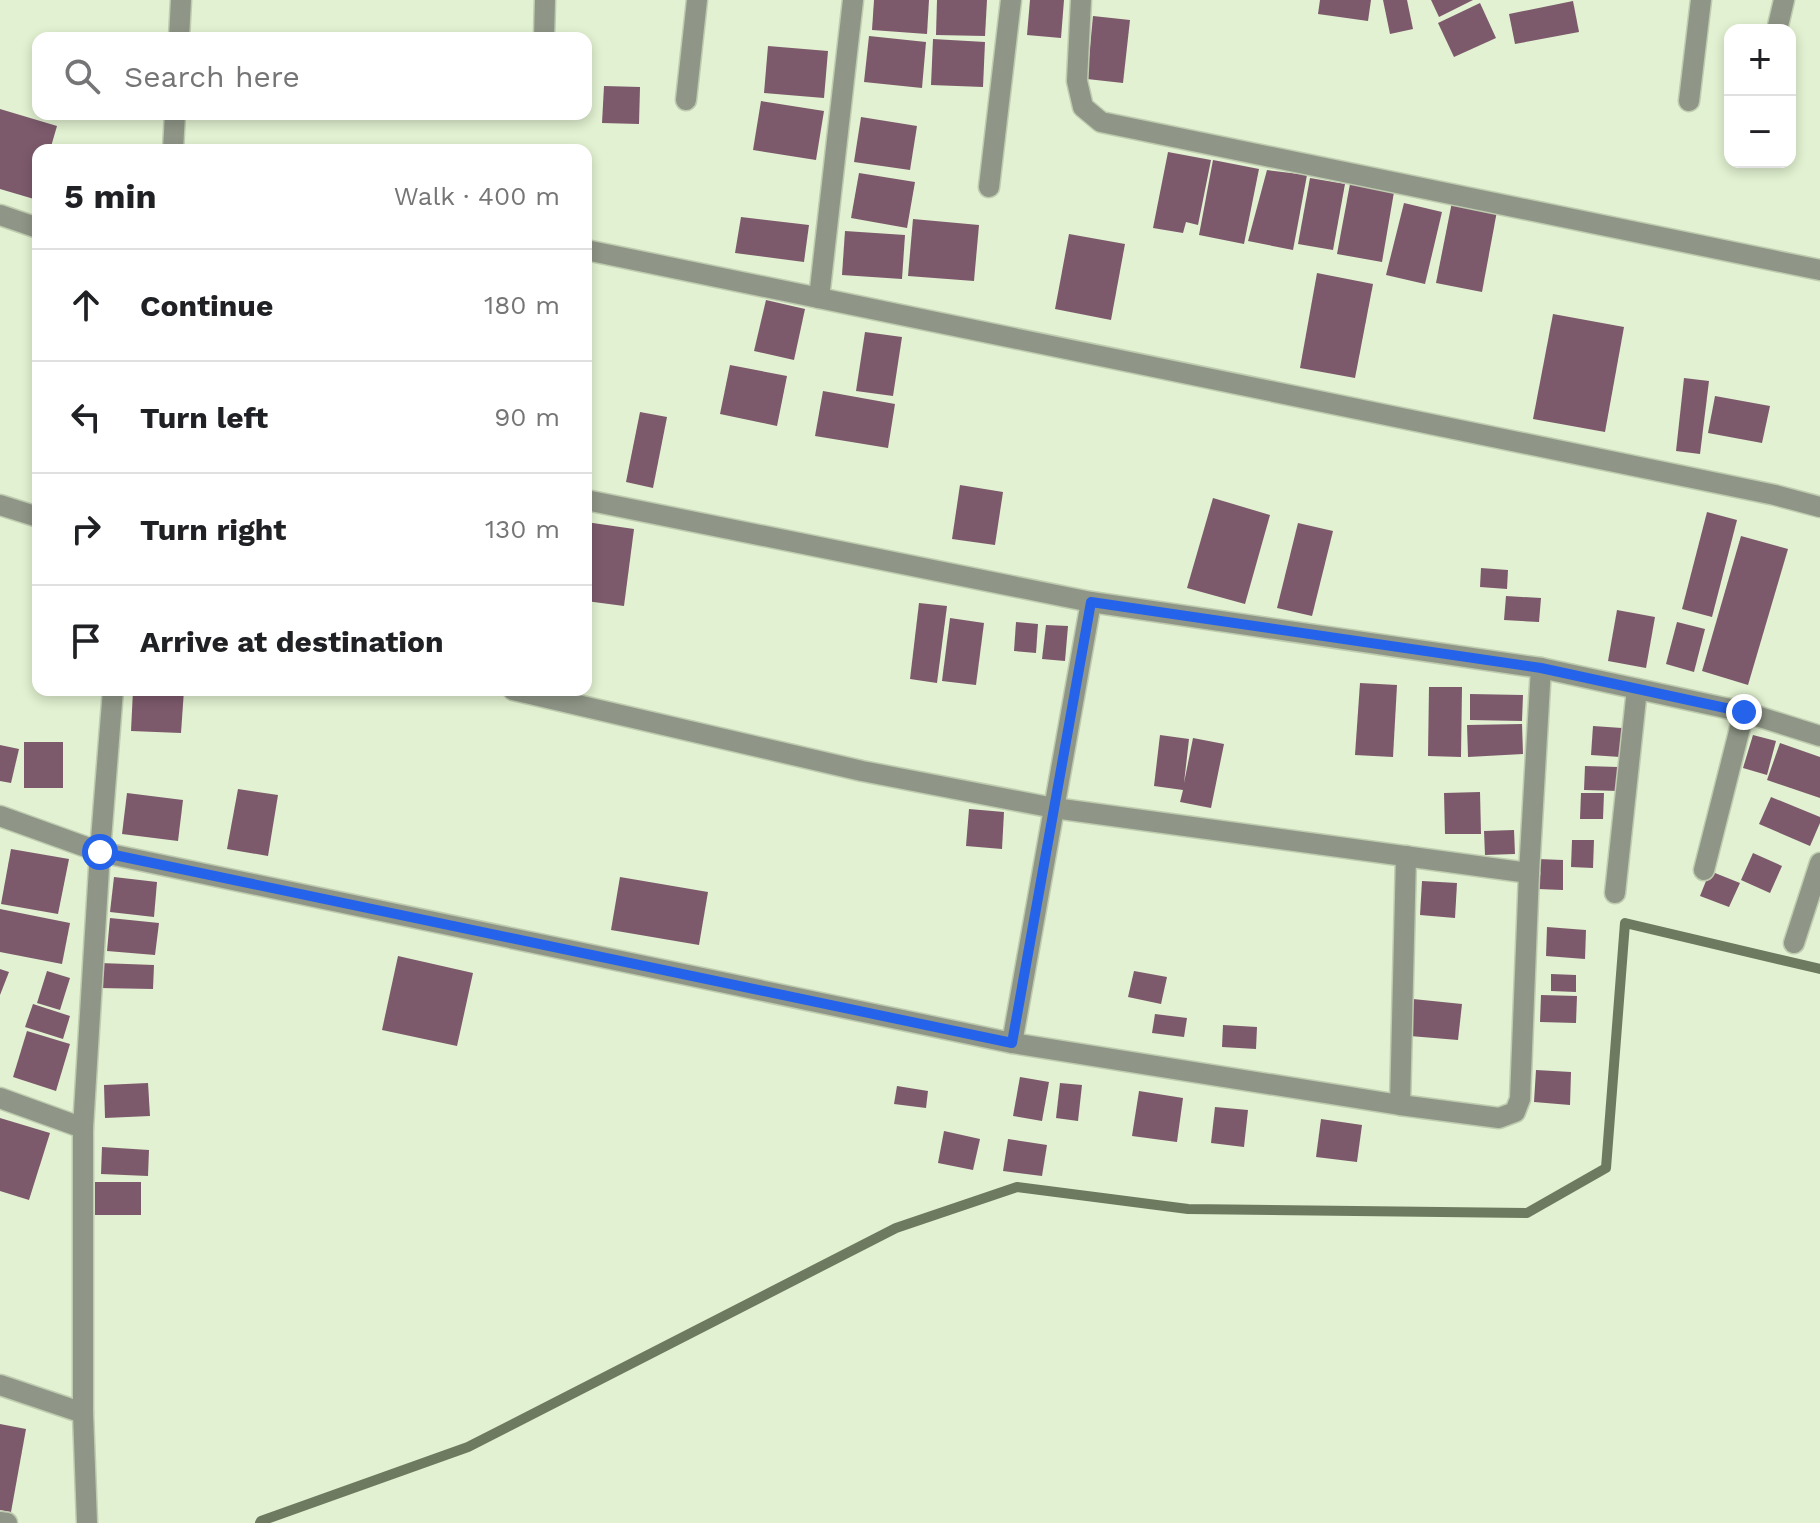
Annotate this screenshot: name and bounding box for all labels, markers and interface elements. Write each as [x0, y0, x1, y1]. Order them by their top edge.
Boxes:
map controls [1724, 24, 1796, 168]
button: + [1724, 24, 1796, 96]
search box [32, 32, 592, 120]
icon: search [60, 54, 104, 98]
text: Search here [124, 59, 300, 94]
button: − [1724, 96, 1796, 168]
text: 5 min [64, 176, 157, 216]
text: Walk · 400 m [394, 181, 560, 211]
icon: ahead [64, 283, 108, 327]
text: Continue [140, 288, 273, 323]
text: 180 m [484, 290, 560, 320]
icon: left [64, 395, 108, 439]
text: Turn left [140, 400, 268, 435]
text: 90 m [494, 402, 560, 432]
icon: right [64, 507, 108, 551]
text: Turn right [140, 512, 286, 547]
text: 130 m [485, 514, 560, 544]
icon: arrive [64, 619, 108, 663]
text: Arrive at destination [140, 624, 444, 659]
route end [1726, 694, 1762, 730]
route start [82, 834, 118, 870]

